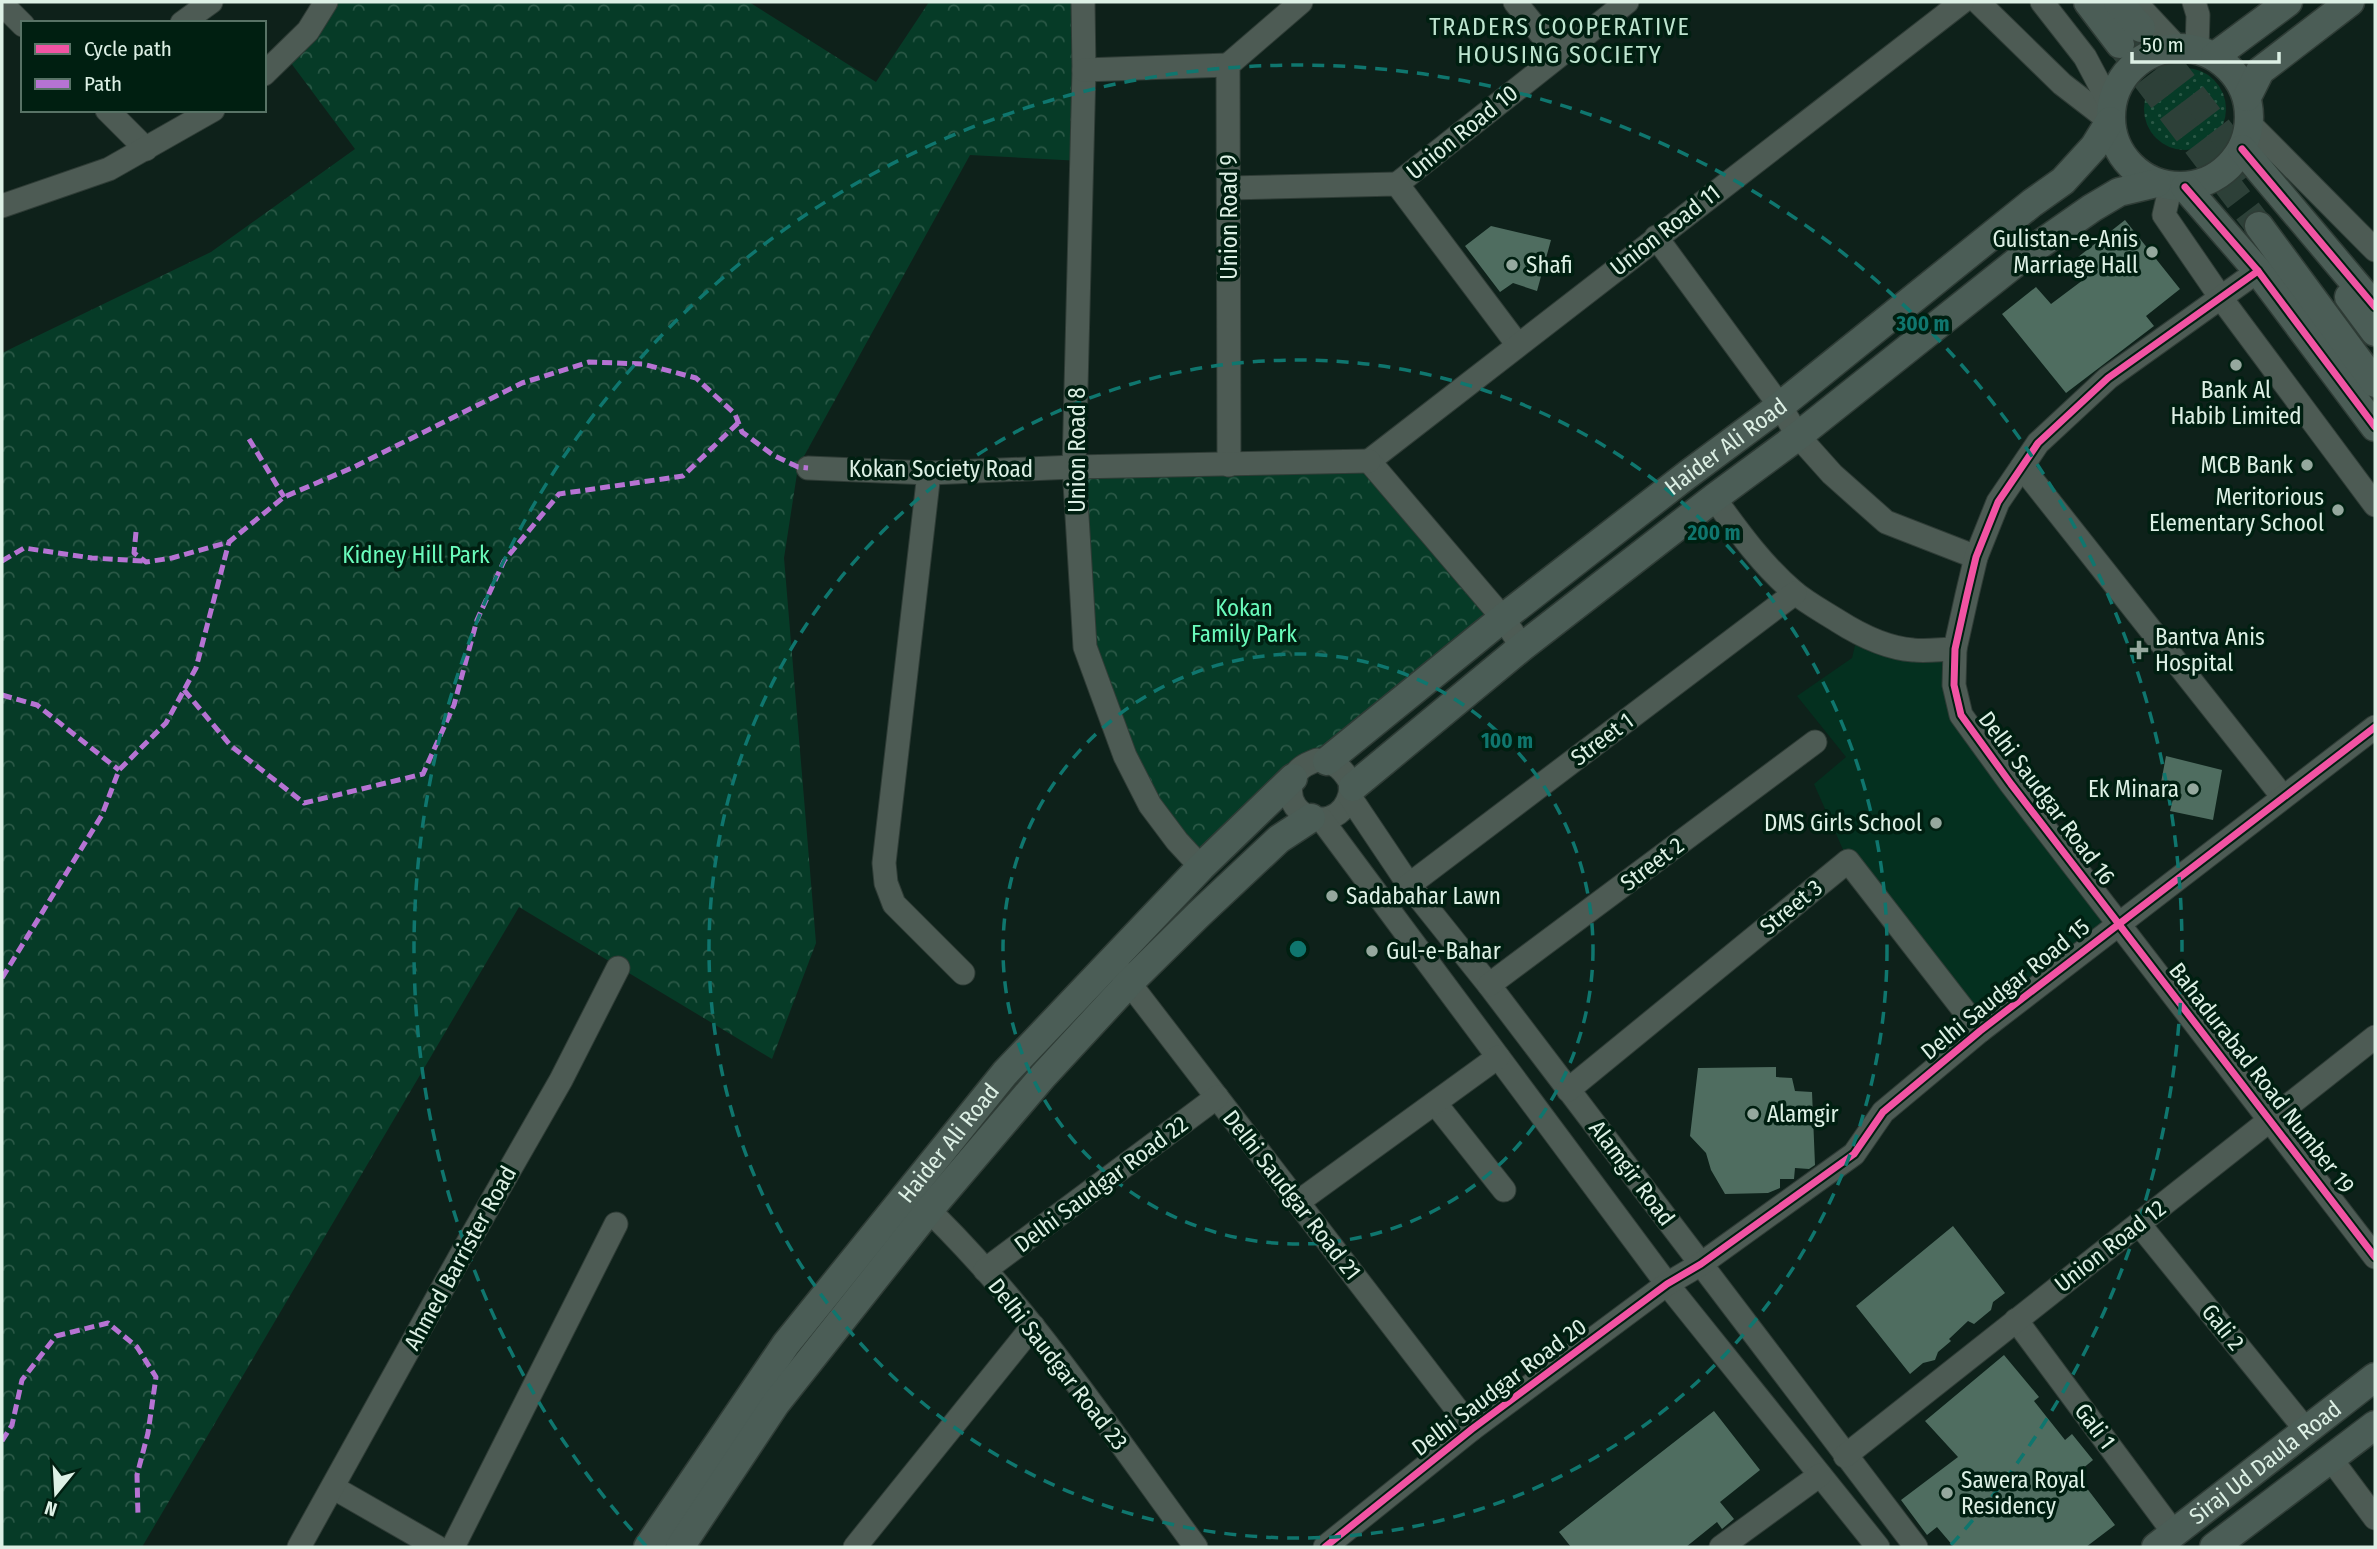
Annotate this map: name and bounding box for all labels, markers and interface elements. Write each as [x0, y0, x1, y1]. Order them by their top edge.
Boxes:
district label: TRADERS COOPERATIVE HOUSING SOCIETY [1429, 13, 1691, 69]
legend [21, 21, 266, 112]
scale bar [2132, 21, 2279, 65]
text: 50 m [2142, 32, 2184, 58]
text: Cycle path [84, 36, 172, 62]
text: Path [84, 71, 122, 97]
street label: Union Road 10 [1401, 79, 1523, 185]
street label: Union Road 9 [1215, 154, 1243, 280]
street label: Union Road 11 [1604, 178, 1726, 282]
place label: Gulistan-e-Anis Marriage Hall [1992, 225, 2138, 279]
marker: Gulistan-e-Anis Marriage Hall [2144, 244, 2160, 260]
place label: Shafi [1526, 251, 1573, 279]
marker: Shafi [1504, 257, 1520, 273]
text: 300 m [1895, 311, 1950, 337]
marker: Bank Al Habib Limited [2228, 357, 2244, 373]
place label: Bank Al Habib Limited [2170, 376, 2302, 430]
street label: Union Road 8 [1063, 387, 1091, 513]
street label: Haider Ali Road [1659, 392, 1792, 501]
place label: MCB Bank [2201, 451, 2293, 479]
street label: Kokan Society Road [849, 455, 1033, 483]
marker: MCB Bank [2299, 457, 2315, 473]
place label: Meritorious Elementary School [2149, 483, 2324, 537]
marker: Meritorious Elementary School [2330, 502, 2346, 518]
text: 200 m [1686, 520, 1741, 546]
park label: Kidney Hill Park [342, 541, 490, 569]
park label: Kokan Family Park [1191, 594, 1297, 648]
place label: Bantva Anis Hospital [2155, 623, 2265, 677]
marker: Bantva Anis Hospital [2129, 640, 2149, 660]
street label: Street 1 [1565, 706, 1639, 772]
street label: Delhi Saudgar Road 16 [1973, 706, 2121, 890]
text: 100 m [1481, 728, 1533, 754]
place label: Ek Minara [2088, 775, 2179, 803]
marker: Ek Minara [2185, 781, 2201, 797]
place label: DMS Girls School [1764, 809, 1922, 837]
marker: DMS Girls School [1928, 815, 1944, 831]
street label: Street 2 [1615, 831, 1689, 897]
street label: Street 3 [1754, 873, 1828, 941]
place label: Sadabahar Lawn [1346, 882, 1501, 910]
marker: Sadabahar Lawn [1324, 888, 1340, 904]
street label: Delhi Saudgar Road 15 [1915, 912, 2095, 1066]
centre of rings [1286, 937, 1310, 961]
place label: Gul-e-Bahar [1386, 937, 1501, 965]
marker: Gul-e-Bahar [1364, 943, 1380, 959]
street label: Bahadurabad Road Number 19 [2163, 957, 2361, 1199]
street label: Haider Ali Road [892, 1078, 1005, 1208]
place label: Alamgir [1767, 1100, 1839, 1128]
street label: Delhi Saudgar Road 21 [1217, 1104, 1367, 1286]
marker: Alamgir [1745, 1106, 1761, 1122]
street label: Delhi Saudgar Road 22 [1009, 1110, 1193, 1258]
street label: Alamgir Road [1583, 1115, 1681, 1231]
street label: Ahmed Barrister Road [398, 1161, 522, 1355]
street label: Union Road 12 [2049, 1194, 2171, 1298]
street label: Delhi Saudgar Road 23 [982, 1273, 1134, 1455]
street label: Gali 2 [2196, 1298, 2250, 1356]
street label: Delhi Saudgar Road 20 [1406, 1312, 1592, 1462]
street label: Siraj Ud Daula Road [2183, 1395, 2347, 1530]
street label: Gali 1 [2069, 1397, 2121, 1455]
north arrow [21, 1458, 91, 1528]
place label: Sawera Royal Residency [1961, 1466, 2085, 1520]
marker: Sawera Royal Residency [1939, 1485, 1955, 1501]
text: N [42, 1496, 60, 1521]

